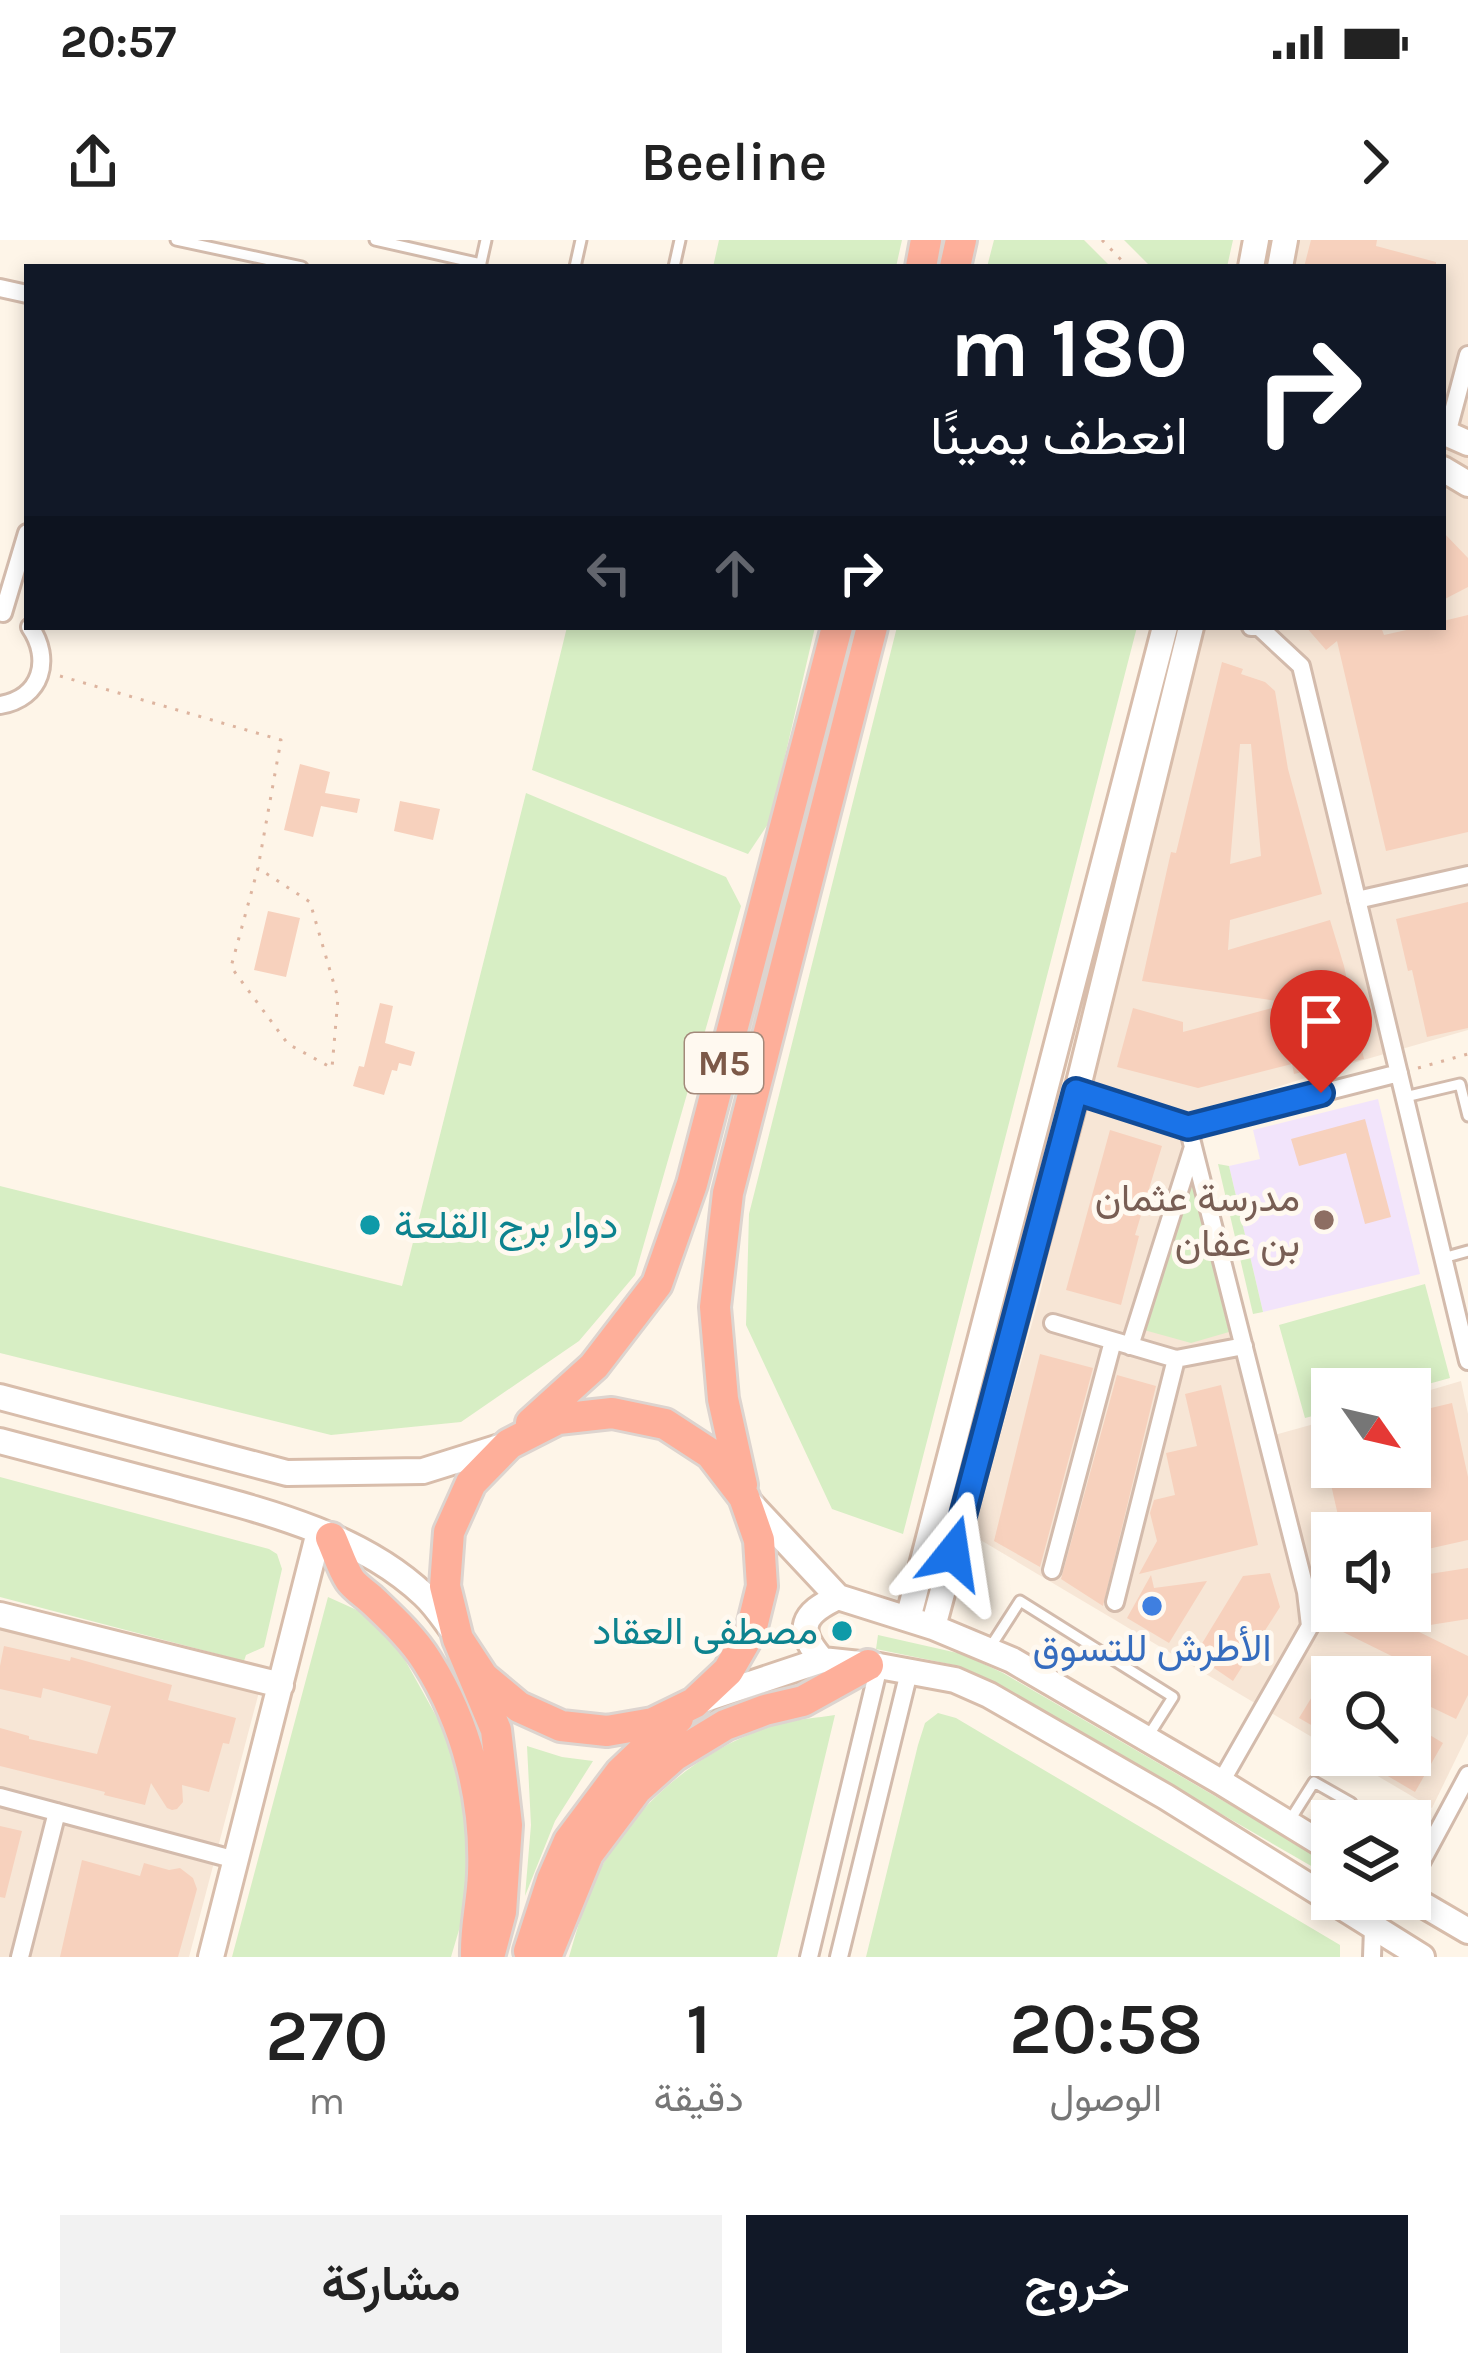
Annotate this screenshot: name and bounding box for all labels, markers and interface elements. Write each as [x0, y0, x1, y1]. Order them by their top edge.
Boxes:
text: 20:57 [60, 16, 176, 68]
icon: share [60, 129, 126, 195]
icon: forward [1342, 129, 1408, 195]
text: Beeline [641, 130, 827, 194]
text: 180 m [950, 299, 1188, 397]
icon: right [1230, 312, 1386, 468]
text: انعطف يمينًا [930, 404, 1188, 468]
icon: left [576, 540, 642, 606]
icon: ahead [702, 540, 768, 606]
icon: right [828, 540, 894, 606]
pin [1270, 970, 1372, 1093]
icon: arrive [1288, 988, 1354, 1054]
road number: M5 [685, 1033, 763, 1093]
place label: مدرسة عثمان بن عفان [1095, 1175, 1300, 1266]
place label: دوار برج القلعة [394, 1202, 618, 1251]
marker: مدرسة عثمان بن عفان [1311, 1207, 1337, 1233]
marker: دوار برج القلعة [357, 1212, 383, 1238]
north arrow [1311, 1368, 1431, 1488]
map controls [1311, 1368, 1431, 1920]
position arrow [890, 1490, 1016, 1616]
button: sound [1311, 1512, 1431, 1632]
marker: الأطرش للتسوق [1139, 1593, 1165, 1619]
place label: مصطفى العقاد [593, 1608, 818, 1654]
marker: مصطفى العقاد [829, 1618, 855, 1644]
place label: الأطرش للتسوق [1033, 1625, 1271, 1672]
button: search [1311, 1656, 1431, 1776]
button: layers [1311, 1800, 1431, 1920]
text: 1 [686, 1987, 711, 2071]
text: 20:58 [1009, 1987, 1203, 2071]
text: 270 [265, 1994, 388, 2078]
text: دقيقة [653, 2075, 744, 2121]
text: الوصول [1050, 2075, 1162, 2121]
text: m [309, 2078, 345, 2124]
button: مشاركة [60, 2215, 722, 2353]
button: خروج [746, 2215, 1408, 2353]

